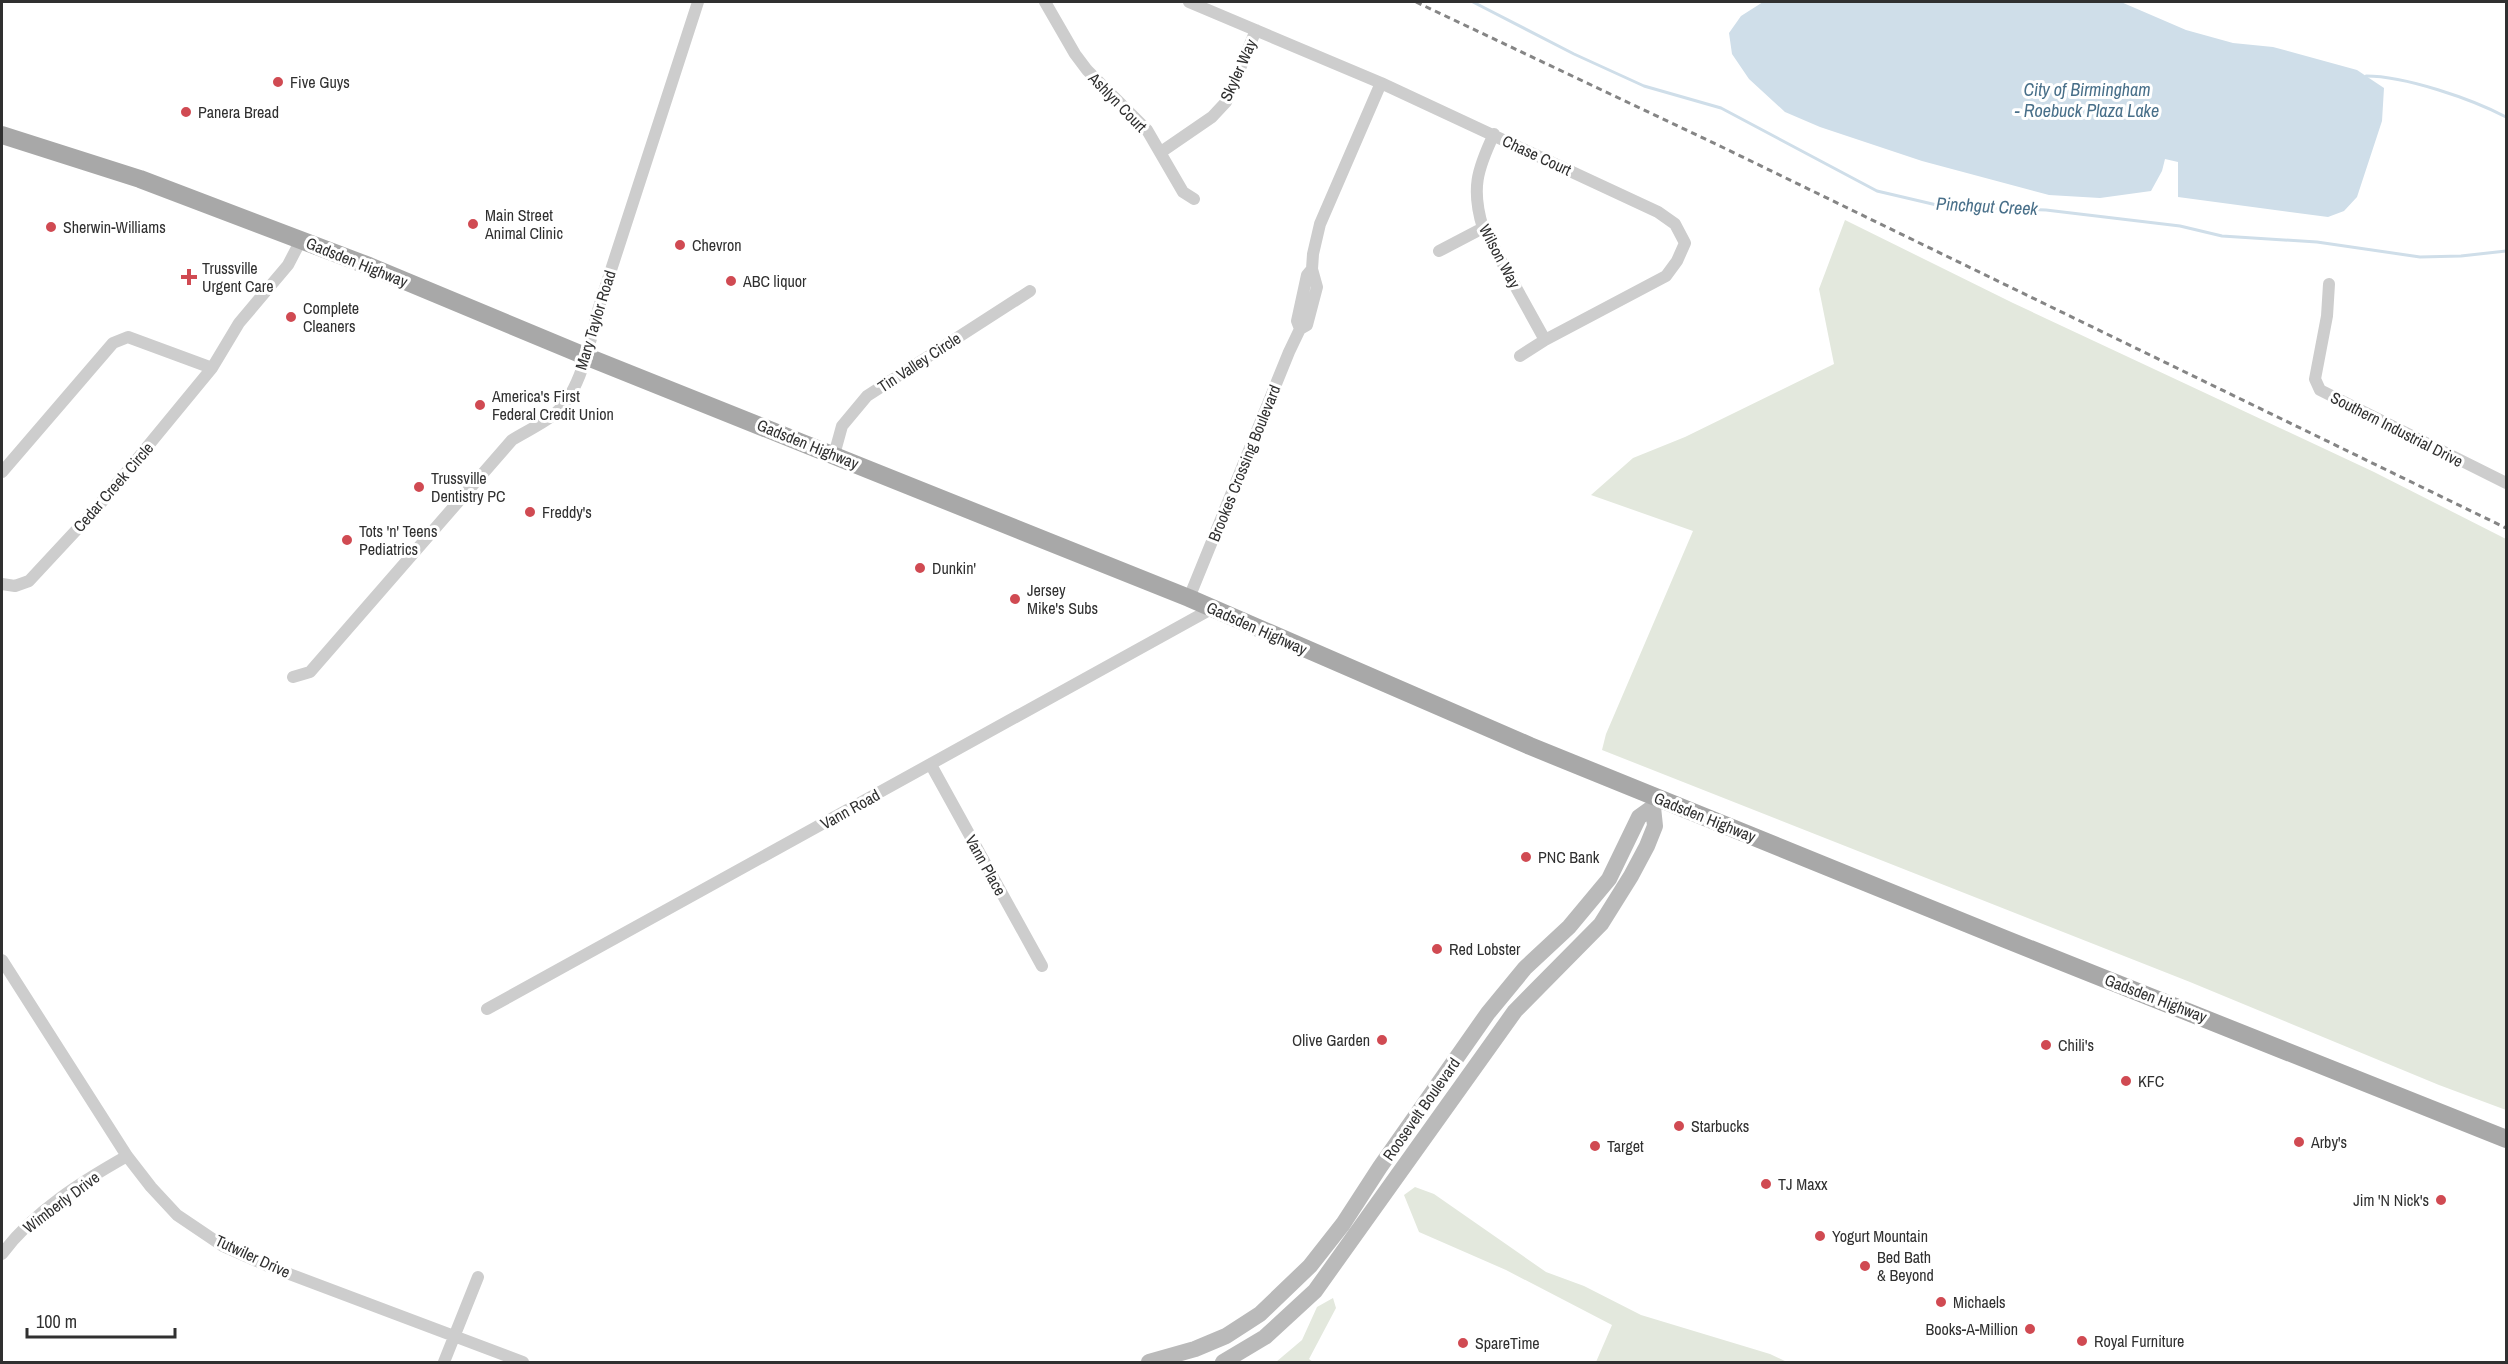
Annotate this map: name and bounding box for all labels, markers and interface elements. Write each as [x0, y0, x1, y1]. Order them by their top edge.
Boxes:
street label: Skyler Way [1215, 35, 1262, 105]
street label: Ashlyn Court [1083, 67, 1152, 137]
place label: Five Guys [290, 71, 350, 93]
marker: Five Guys [271, 75, 285, 89]
water label: City of Birmingham - Roebuck Plaza Lake [2015, 77, 2159, 123]
place label: Panera Bread [198, 101, 279, 123]
marker: Panera Bread [179, 105, 193, 119]
street label: Chase Court [1499, 129, 1575, 181]
water label: Pinchgut Creek [1936, 191, 2039, 221]
place label: Main Street Animal Clinic [484, 204, 563, 244]
place label: Sherwin-Williams [63, 216, 166, 238]
marker: Main Street Animal Clinic [466, 217, 480, 231]
marker: Sherwin-Williams [44, 220, 58, 234]
street label: Wilson Way [1474, 220, 1526, 292]
street label: Gadsden Highway [303, 232, 412, 293]
place label: Chevron [692, 234, 742, 256]
marker: Chevron [673, 238, 687, 252]
place label: Trussville Urgent Care [202, 257, 273, 297]
marker: Trussville Urgent Care [180, 268, 198, 286]
street label: Mary Taylor Road [569, 268, 621, 372]
place label: ABC liquor [742, 270, 807, 292]
marker: ABC liquor [724, 274, 738, 288]
place label: Complete Cleaners [303, 297, 359, 337]
marker: Complete Cleaners [284, 310, 298, 324]
street label: Tin Valley Circle [873, 327, 965, 397]
street label: Brookes Crossing Boulevard [1203, 381, 1285, 545]
place label: America's First Federal Credit Union [491, 385, 614, 425]
street label: Southern Industrial Drive [2327, 386, 2467, 472]
marker: America's First Federal Credit Union [473, 398, 487, 412]
street label: Gadsden Highway [754, 414, 863, 475]
street label: Cedar Creek Circle [68, 437, 158, 537]
place label: Trussville Dentistry PC [431, 467, 505, 507]
marker: Trussville Dentistry PC [412, 480, 426, 494]
place label: Freddy's [542, 501, 592, 523]
marker: Freddy's [523, 505, 537, 519]
place label: Tots 'n' Teens Pediatrics [359, 520, 437, 560]
marker: Tots 'n' Teens Pediatrics [340, 533, 354, 547]
place label: Dunkin' [932, 557, 976, 579]
marker: Dunkin' [913, 561, 927, 575]
place label: Jersey Mike's Subs [1027, 579, 1098, 619]
marker: Jersey Mike's Subs [1008, 592, 1022, 606]
street label: Gadsden Highway [1203, 596, 1311, 660]
street label: Vann Road [816, 784, 884, 834]
street label: Gadsden Highway [1651, 787, 1760, 848]
street label: Vann Place [960, 831, 1012, 899]
place label: PNC Bank [1538, 846, 1600, 868]
marker: PNC Bank [1519, 850, 1533, 864]
place label: Red Lobster [1449, 938, 1521, 960]
marker: Red Lobster [1430, 942, 1444, 956]
street label: Gadsden Highway [2102, 968, 2211, 1028]
place label: Olive Garden [1292, 1029, 1370, 1051]
marker: Olive Garden [1375, 1033, 1389, 1047]
place label: Chili's [2058, 1034, 2094, 1056]
marker: Chili's [2039, 1038, 2053, 1052]
street label: Roosevelt Boulevard [1377, 1053, 1465, 1165]
place label: KFC [2138, 1070, 2164, 1092]
marker: KFC [2119, 1074, 2133, 1088]
place label: Starbucks [1691, 1115, 1749, 1137]
marker: Starbucks [1672, 1119, 1686, 1133]
place label: Arby's [2310, 1131, 2347, 1153]
place label: Target [1607, 1135, 1644, 1157]
marker: Arby's [2292, 1135, 2306, 1149]
marker: Target [1588, 1139, 1602, 1153]
street label: Wimberly Drive [18, 1166, 104, 1238]
place label: TJ Maxx [1778, 1173, 1828, 1195]
marker: TJ Maxx [1759, 1177, 1773, 1191]
place label: Jim 'N Nick's [2353, 1189, 2429, 1211]
marker: Jim 'N Nick's [2434, 1193, 2448, 1207]
place label: Yogurt Mountain [1832, 1225, 1928, 1247]
street label: Tutwiler Drive [212, 1229, 294, 1283]
marker: Yogurt Mountain [1813, 1229, 1827, 1243]
place label: Bed Bath & Beyond [1877, 1246, 1934, 1286]
marker: Bed Bath & Beyond [1858, 1259, 1872, 1273]
place label: Michaels [1953, 1291, 2006, 1313]
marker: Michaels [1934, 1295, 1948, 1309]
scale bar [27, 1301, 176, 1339]
text: 100 m [36, 1309, 77, 1334]
place label: Books-A-Million [1925, 1318, 2018, 1340]
marker: Books-A-Million [2023, 1322, 2037, 1336]
place label: Royal Furniture [2094, 1330, 2184, 1352]
place label: SpareTime [1475, 1332, 1540, 1354]
marker: Royal Furniture [2075, 1334, 2089, 1348]
marker: SpareTime [1456, 1336, 1470, 1350]

